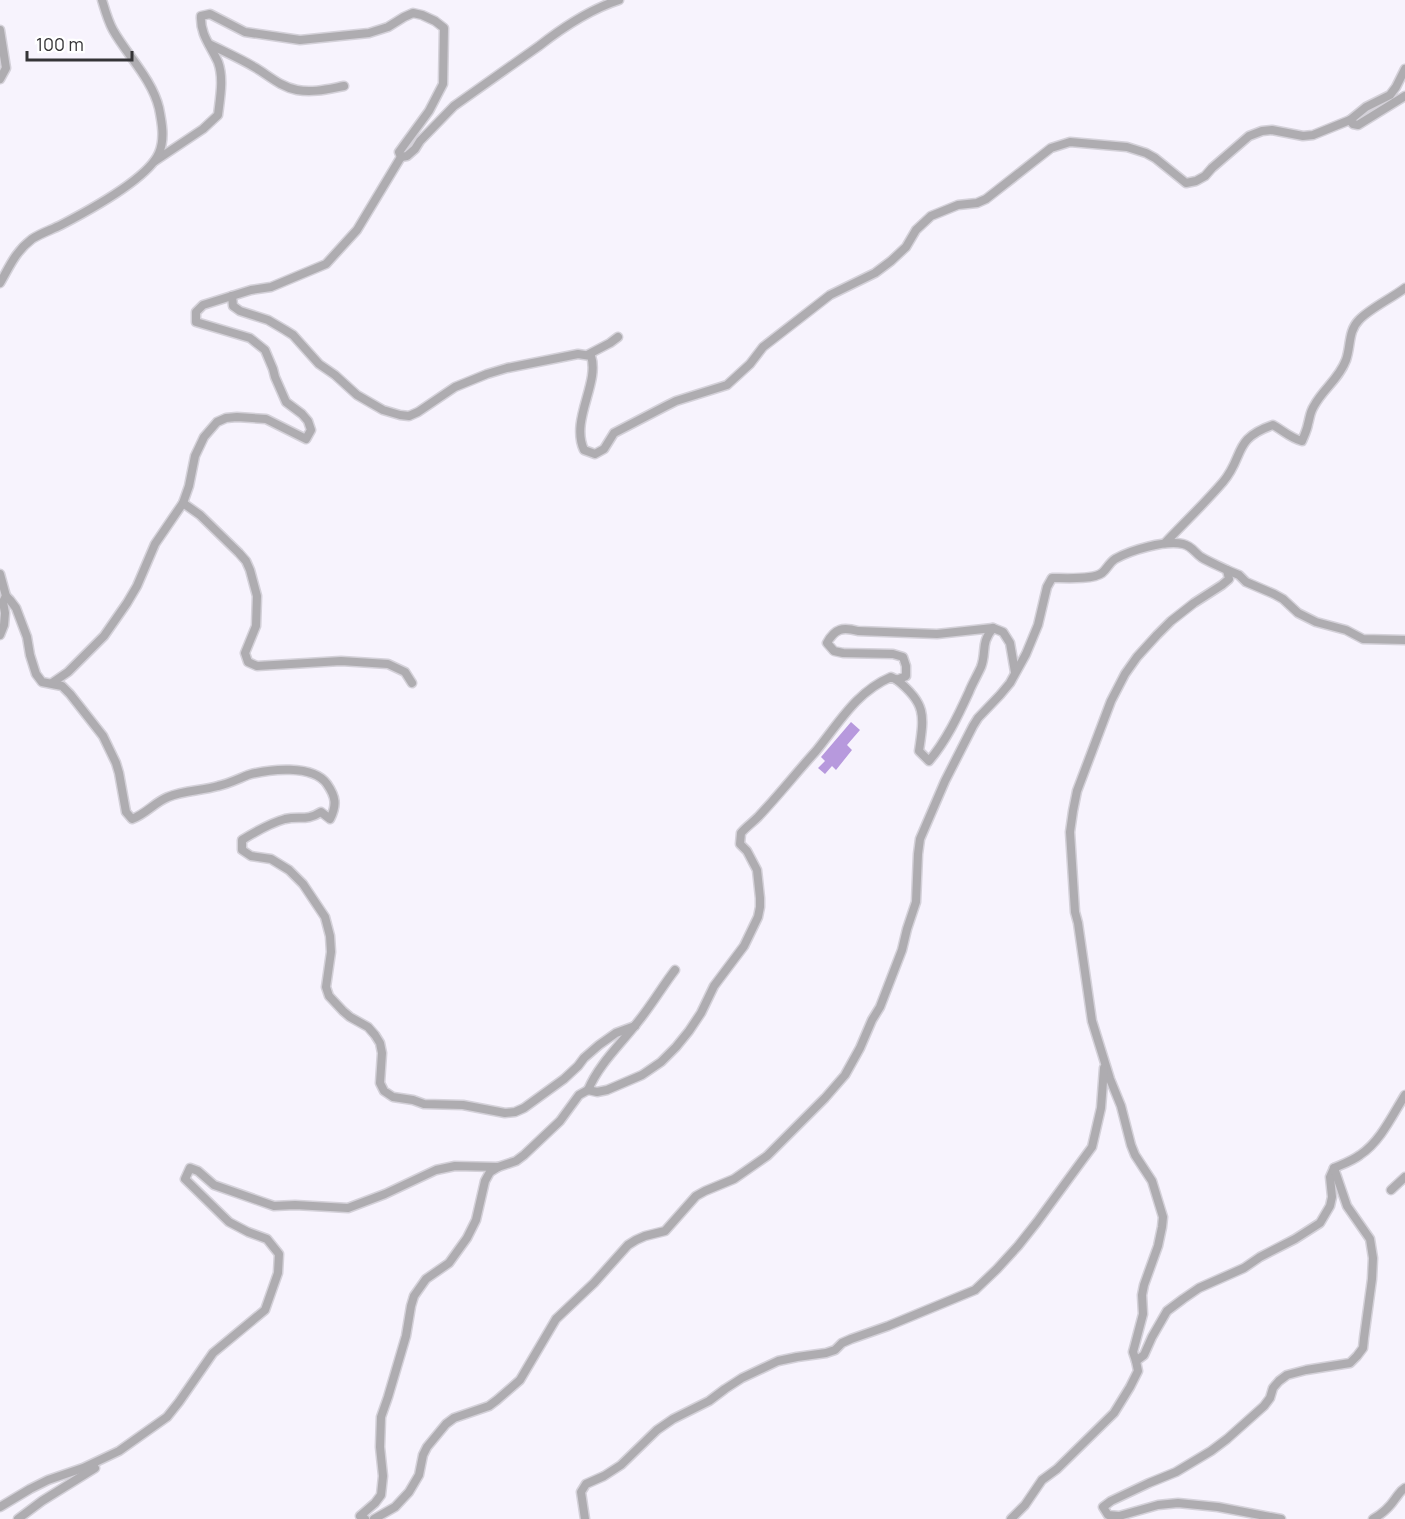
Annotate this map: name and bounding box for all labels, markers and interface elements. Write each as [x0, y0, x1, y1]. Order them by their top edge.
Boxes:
scale bar [27, 24, 132, 62]
text: 100 m [36, 32, 84, 56]

